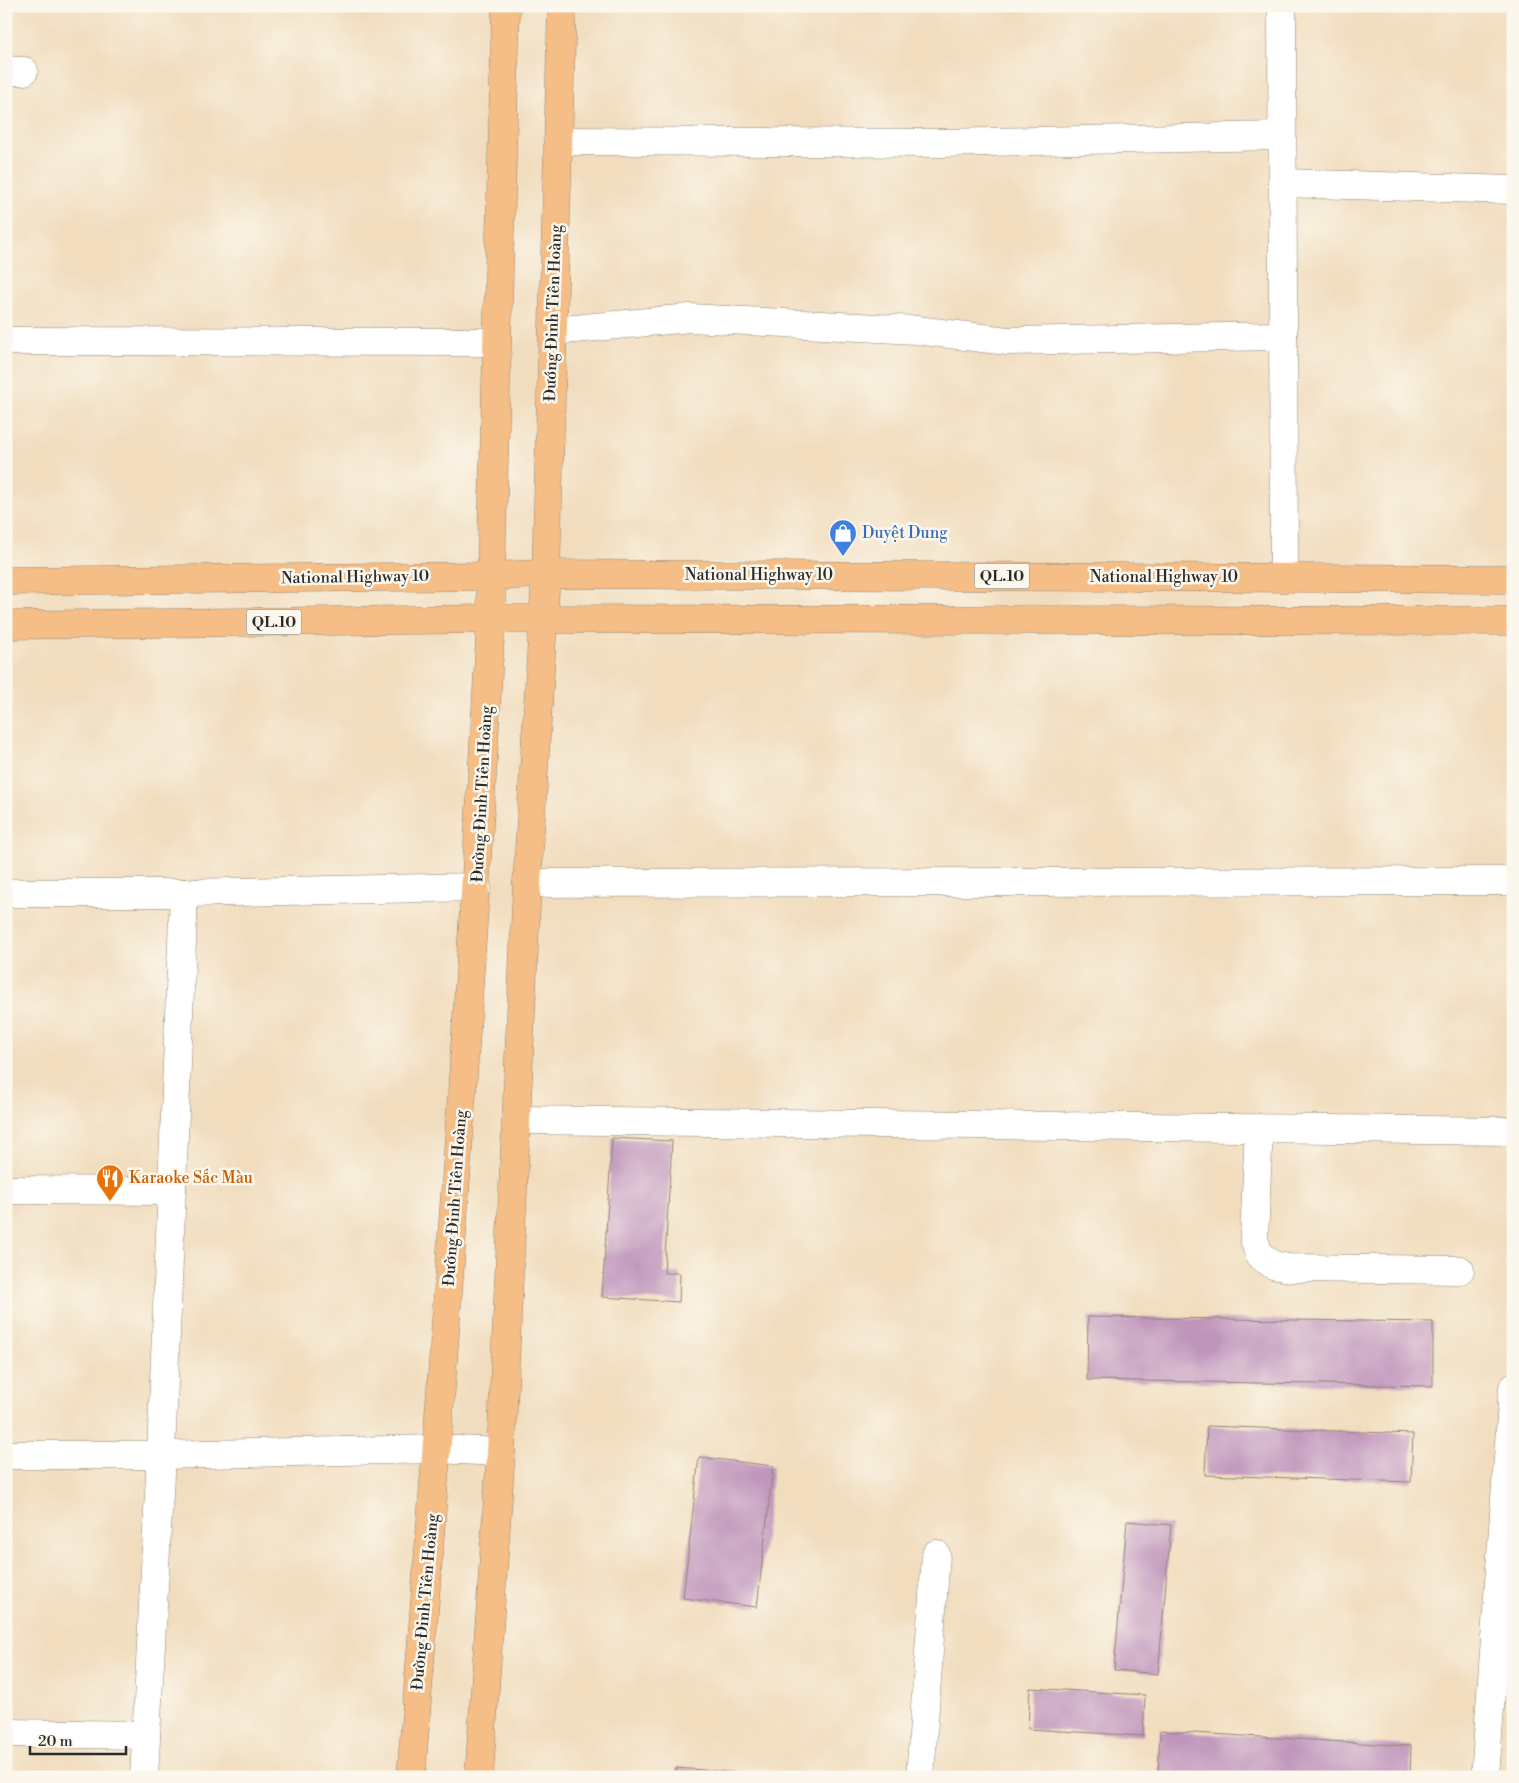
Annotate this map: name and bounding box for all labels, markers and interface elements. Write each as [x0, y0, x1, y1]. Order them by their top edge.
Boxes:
street label: Đướng Đinh Tiên Hoàng [540, 224, 566, 402]
shop icon: Duyệt Dung [828, 518, 858, 557]
place label: Duyệt Dung [862, 523, 948, 543]
road number: QL.10 [974, 564, 1030, 588]
street label: National Highway 10 [685, 565, 833, 585]
street label: National Highway 10 [281, 566, 429, 588]
street label: National Highway 10 [1090, 567, 1238, 587]
road number: QL.10 [246, 610, 302, 634]
street label: Đường Đinh Tiên Hoàng [467, 704, 497, 883]
street label: Đường Đinh Tiên Hoàng [439, 1108, 471, 1287]
restaurant icon: Karaoke Sắc Màu [95, 1163, 125, 1202]
place label: Karaoke Sắc Màu [129, 1168, 253, 1188]
street label: Đường Đinh Tiên Hoàng [407, 1512, 443, 1691]
scale bar [30, 1723, 126, 1755]
text: 20 m [38, 1732, 73, 1751]

